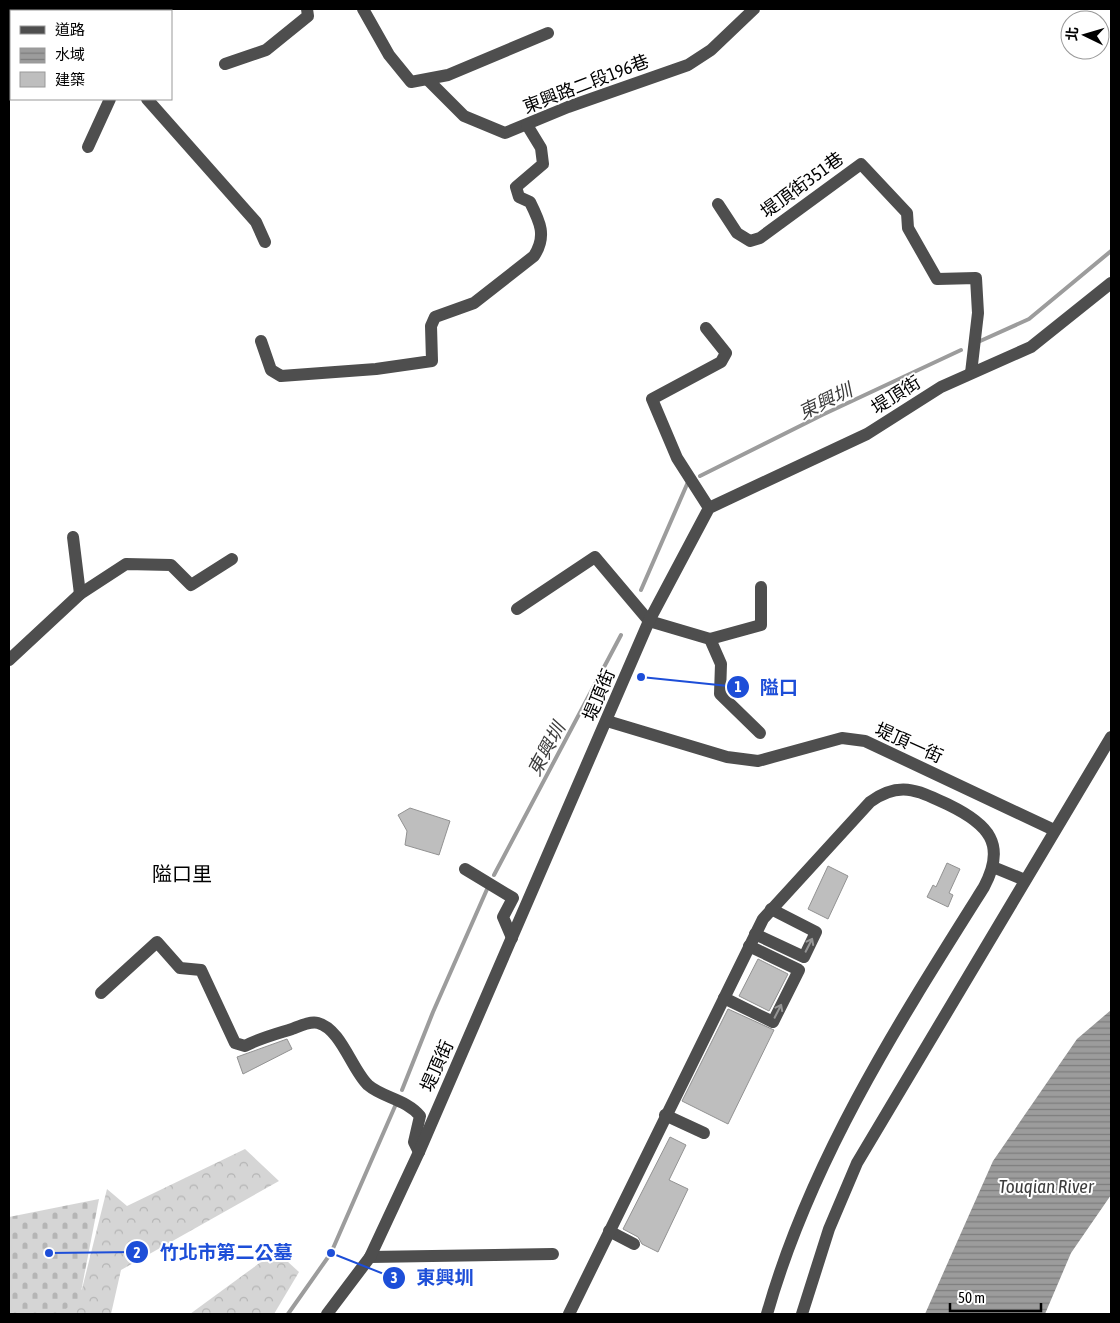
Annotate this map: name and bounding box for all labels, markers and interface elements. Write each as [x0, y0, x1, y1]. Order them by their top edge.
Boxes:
legend [10, 10, 172, 100]
north arrow [1060, 10, 1110, 60]
text: 道路 [55, 21, 85, 38]
text: 北 [1063, 26, 1081, 42]
text: 水域 [55, 46, 85, 63]
street label: 東興路二段196巷 [520, 50, 652, 117]
text: 建築 [55, 71, 85, 88]
street label: 堤頂街351巷 [756, 147, 847, 222]
street label: 堤頂街 [867, 371, 924, 418]
water label: 東興圳 [795, 377, 858, 423]
street label: 堤頂街 [578, 666, 619, 724]
callout: 隘口 [725, 670, 808, 704]
text: 隘口 [760, 676, 798, 698]
text: 1 [734, 678, 742, 695]
water label: 東興圳 [523, 716, 570, 779]
street label: 堤頂一街 [872, 718, 946, 767]
district label: 隘口里 [152, 862, 212, 885]
one-way arrow [804, 938, 814, 953]
one-way arrow [774, 1004, 783, 1019]
street label: 堤頂街 [416, 1037, 457, 1095]
water label: Touqian River [998, 1175, 1095, 1197]
callout: 竹北市第二公墓 [124, 1235, 302, 1269]
text: 竹北市第二公墓 [159, 1241, 293, 1263]
text: 2 [133, 1244, 141, 1261]
callout: 東興圳 [382, 1261, 484, 1295]
text: 東興圳 [416, 1266, 474, 1288]
text: 3 [390, 1269, 398, 1286]
scale bar [950, 1280, 1041, 1312]
text: 50 m [958, 1289, 985, 1306]

